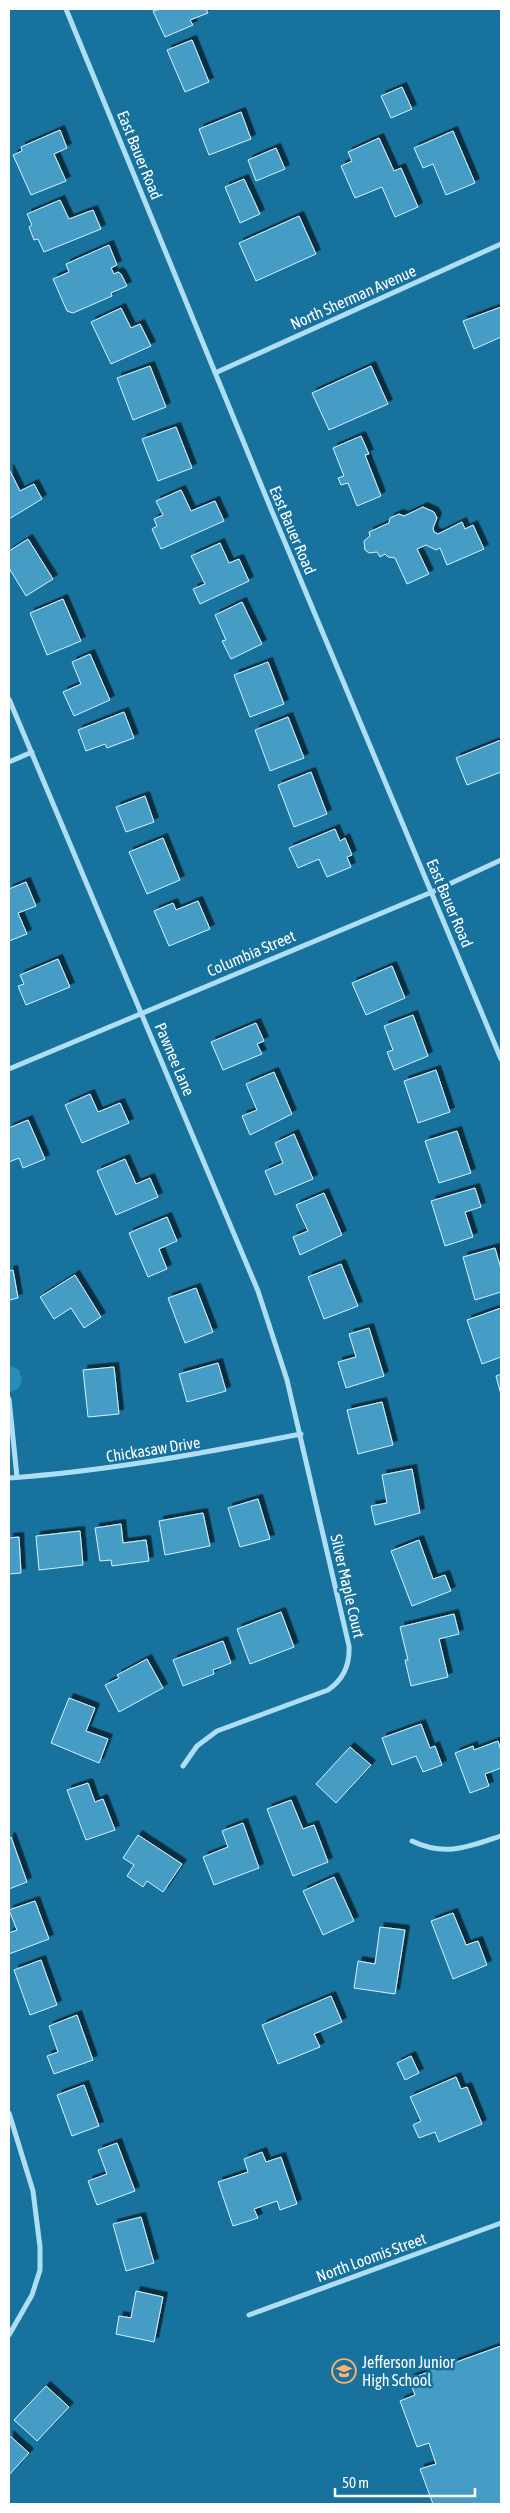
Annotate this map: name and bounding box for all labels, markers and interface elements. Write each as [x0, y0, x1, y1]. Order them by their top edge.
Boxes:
street label: East Bauer Road [114, 108, 166, 202]
street label: North Sherman Avenue [287, 261, 419, 333]
street label: East Bauer Road [266, 483, 320, 577]
street label: East Bauer Road [423, 856, 477, 950]
street label: Columbia Street [204, 926, 298, 980]
street label: Pawnee Lane [152, 1020, 198, 1098]
street label: Chickasaw Drive [105, 1433, 201, 1465]
street label: Silver Maple Court [326, 1532, 369, 1640]
street label: North Loomis Street [314, 2229, 429, 2285]
place label: Jefferson Junior High School [362, 2353, 455, 2390]
school or university icon: Jefferson Junior High School [331, 2358, 357, 2384]
scale bar [335, 2466, 475, 2498]
text: 50 m [342, 2474, 369, 2491]

